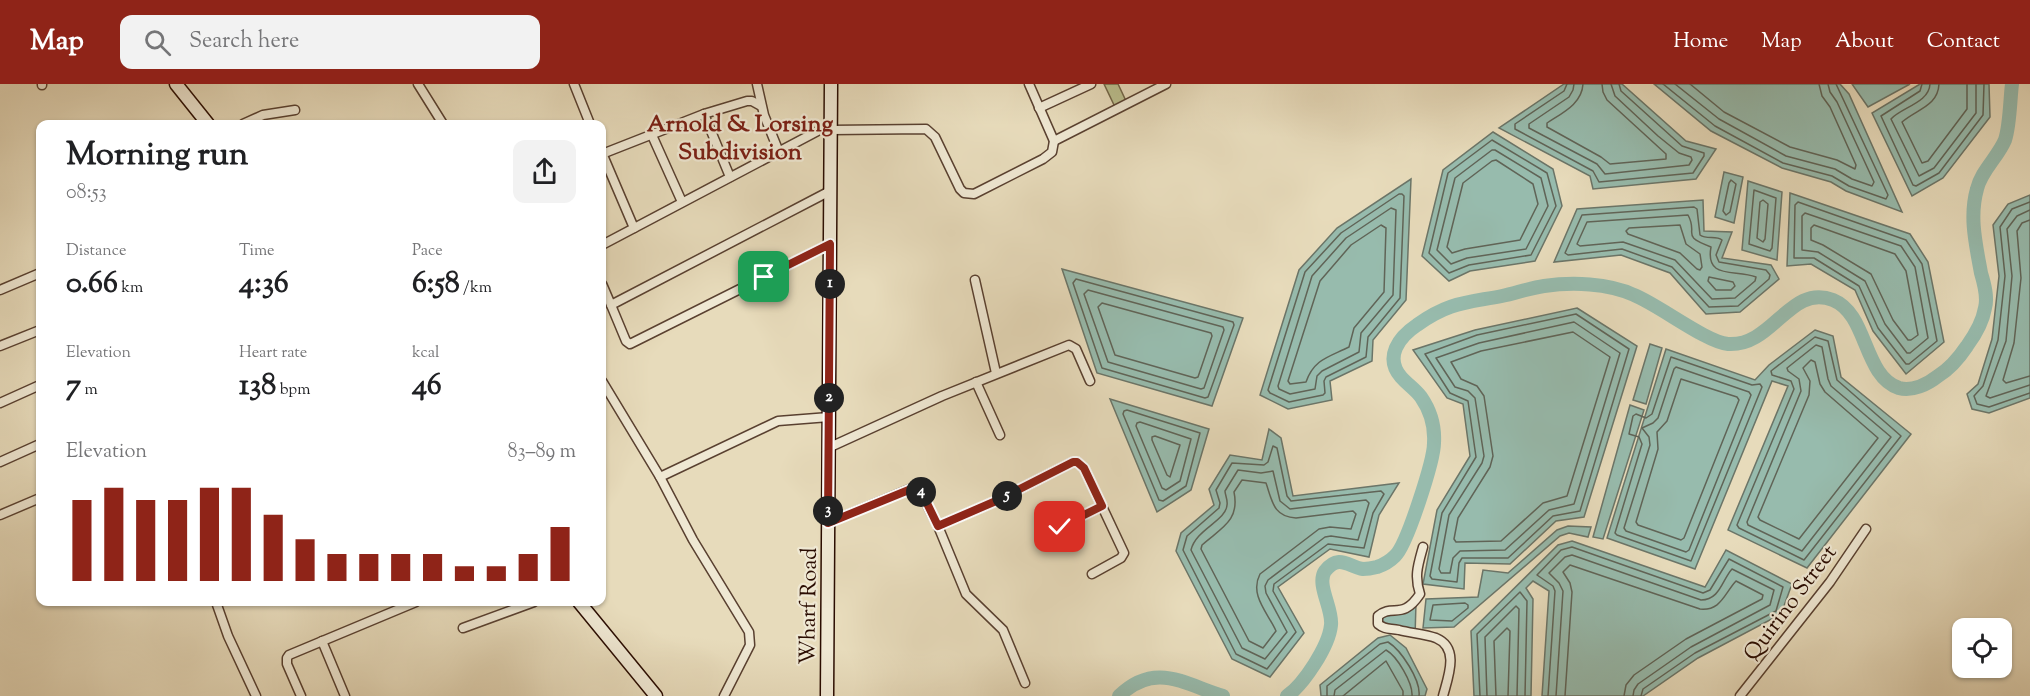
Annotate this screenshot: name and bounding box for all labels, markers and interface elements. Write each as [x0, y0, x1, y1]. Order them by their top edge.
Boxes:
search box [120, 15, 540, 69]
text: Map [30, 22, 84, 62]
icon: search [141, 26, 174, 59]
text: Search here [189, 26, 299, 58]
text: Home [1673, 27, 1728, 57]
text: Map [1761, 27, 1802, 57]
text: About [1835, 27, 1894, 57]
text: Contact [1927, 27, 2000, 57]
district label: Arnold & Lorsing Subdivision [647, 108, 834, 170]
text: Morning run [66, 132, 248, 180]
button: share [513, 140, 576, 203]
text: 08:53 [66, 179, 107, 208]
text: Distance [66, 240, 126, 263]
text: Time [239, 240, 275, 263]
text: Pace [412, 240, 443, 263]
pin [738, 251, 789, 302]
icon: arrive [747, 260, 780, 293]
text: 0.66 [66, 263, 118, 306]
text: 4:36 [239, 263, 289, 306]
text: 6:58 [412, 263, 460, 306]
pin: 1 [815, 269, 845, 299]
text: 1 [827, 272, 833, 295]
text: km [118, 277, 143, 300]
text: /km [460, 277, 492, 300]
text: Elevation [66, 342, 131, 365]
text: Heart rate [239, 342, 307, 365]
text: kcal [412, 342, 440, 365]
text: 7 [66, 365, 81, 408]
text: 138 [239, 365, 276, 408]
text: 46 [412, 365, 442, 408]
text: m [81, 379, 98, 402]
text: bpm [276, 379, 310, 402]
pin: 2 [814, 383, 844, 413]
text: 2 [825, 386, 833, 409]
text: Elevation [66, 438, 147, 467]
text: 83–89 m [508, 438, 576, 467]
pin: 4 [906, 477, 936, 507]
text: 4 [917, 480, 925, 503]
pin: 5 [992, 481, 1022, 511]
text: 5 [1004, 484, 1010, 507]
pin: 3 [813, 496, 843, 526]
text: 3 [825, 499, 831, 522]
pin [1034, 501, 1085, 552]
icon: check [1043, 510, 1076, 543]
street label: Quirino Street [1737, 539, 1846, 669]
street label: Wharf Road [793, 547, 827, 665]
map controls [1952, 618, 2012, 678]
button: locate [1952, 618, 2012, 678]

